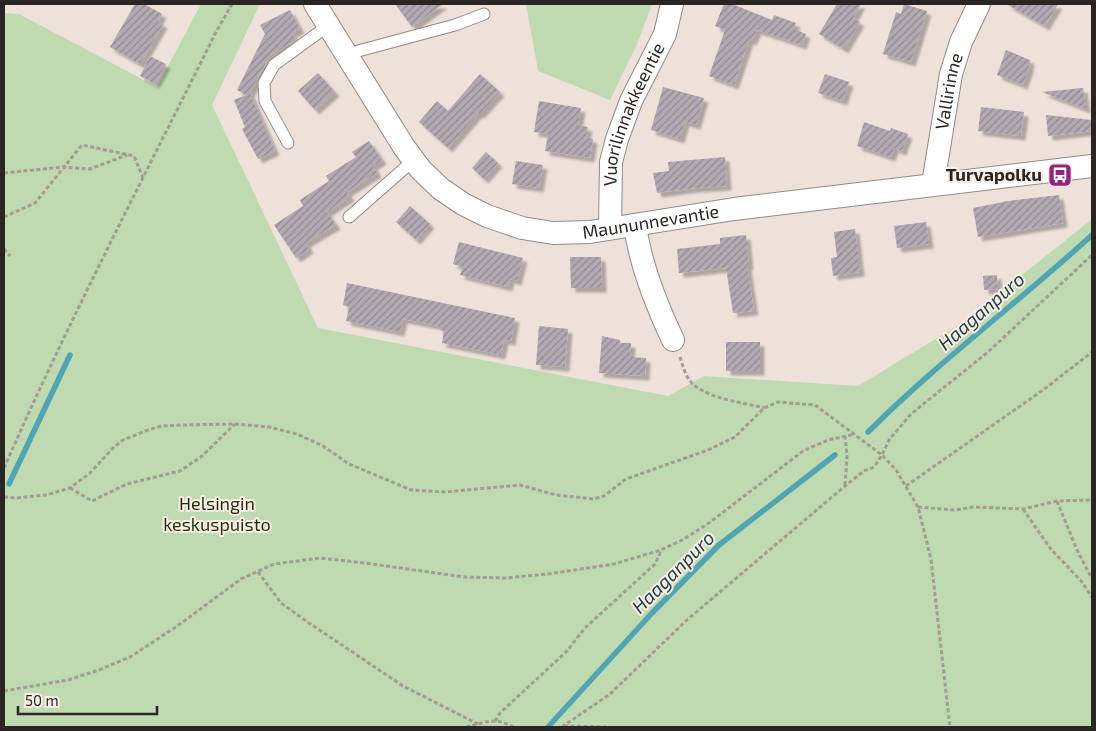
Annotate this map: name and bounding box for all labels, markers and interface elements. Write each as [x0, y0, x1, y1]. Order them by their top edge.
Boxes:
street label: Vuorilinnakkeentie [599, 39, 669, 186]
street label: Vallirinne [930, 50, 967, 131]
bus stop icon: Turvapolku [1047, 162, 1073, 188]
place label: Turvapolku [946, 163, 1042, 185]
street label: Maununnevantie [581, 200, 720, 243]
water label: Haaganpuro [933, 267, 1029, 354]
park label: Helsingin keskuspuisto [163, 492, 271, 535]
water label: Haaganpuro [627, 526, 719, 618]
scale bar [18, 684, 156, 716]
text: 50 m [25, 691, 59, 709]

